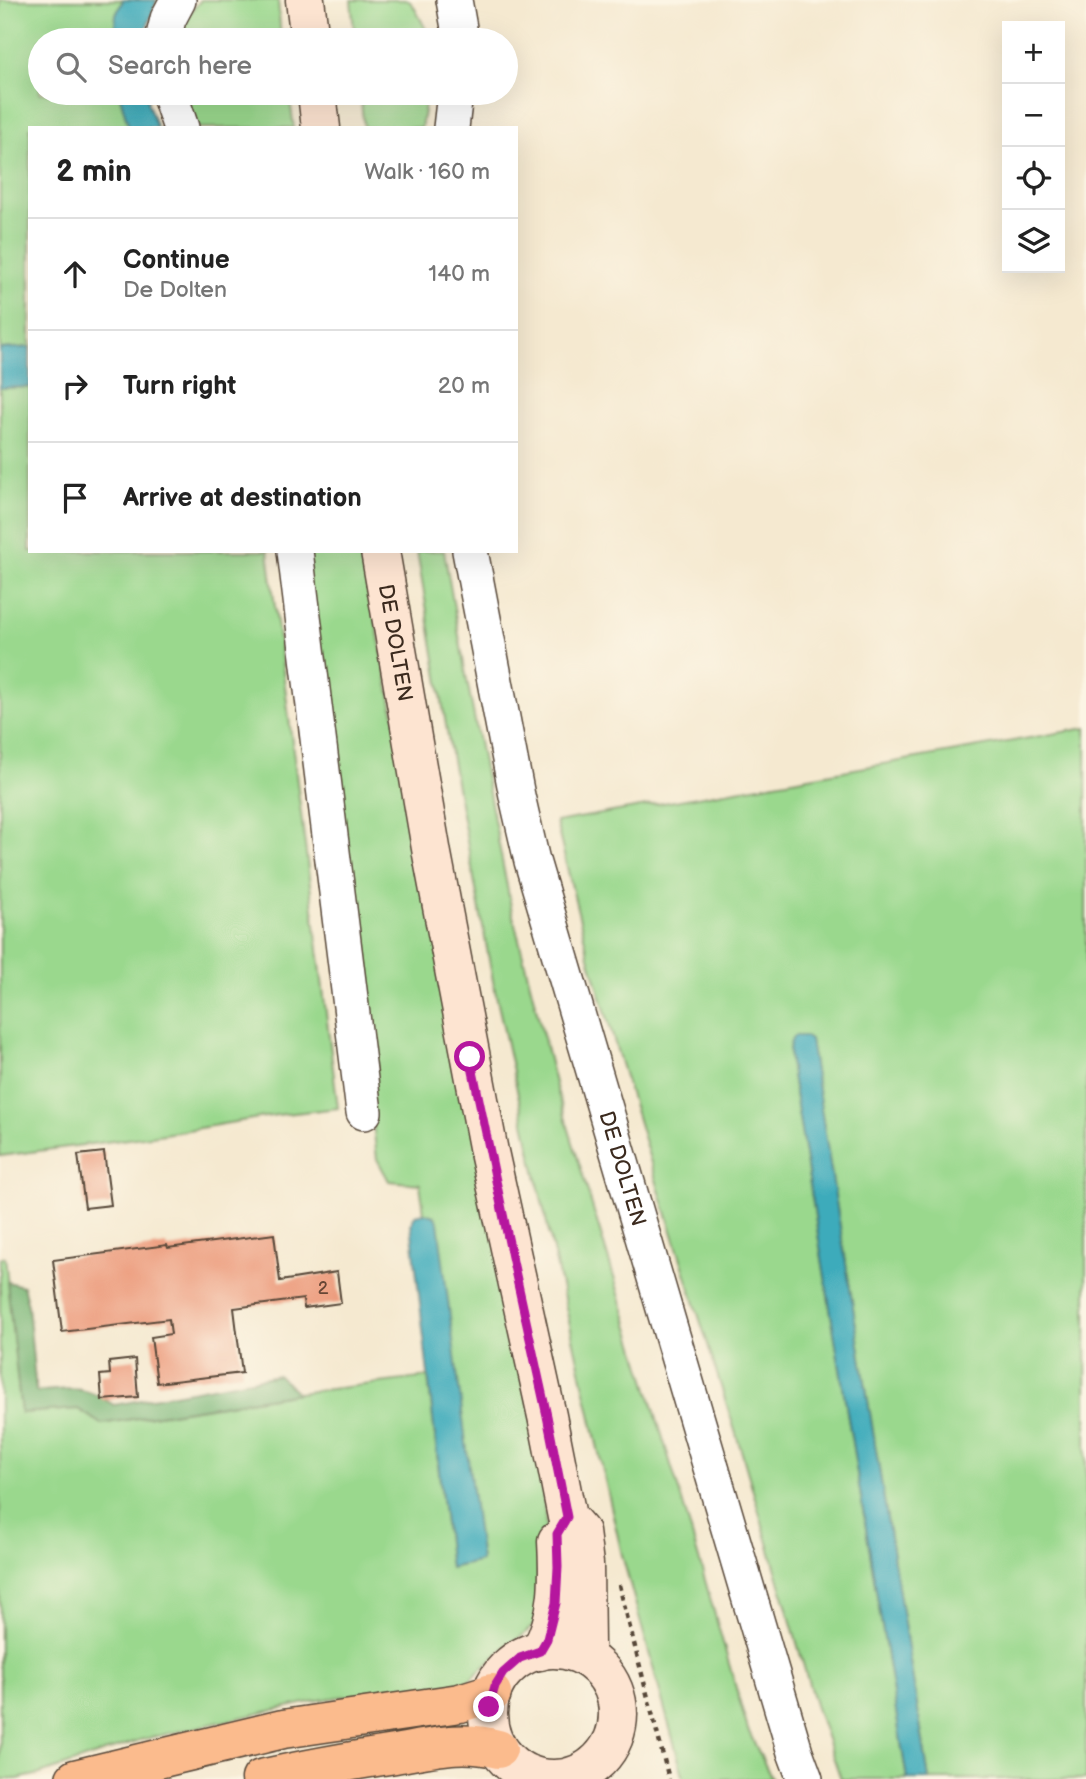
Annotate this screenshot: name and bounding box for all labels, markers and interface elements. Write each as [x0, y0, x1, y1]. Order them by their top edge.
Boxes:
map controls [1002, 21, 1065, 273]
button: + [1002, 21, 1065, 84]
search box [28, 28, 518, 105]
icon: search [52, 48, 90, 86]
text: Search here [108, 51, 252, 82]
button: − [1002, 84, 1065, 147]
button: locate [1002, 147, 1065, 210]
text: 2 min [56, 154, 132, 190]
text: Walk · 160 m [364, 158, 490, 186]
button: layers [1002, 210, 1065, 273]
text: Continue [123, 245, 230, 276]
icon: ahead [56, 255, 94, 293]
text: 140 m [428, 260, 490, 288]
text: De Dolten [123, 276, 227, 304]
icon: right [56, 367, 94, 405]
text: Turn right [123, 371, 236, 402]
text: 20 m [438, 372, 490, 400]
icon: arrive [56, 479, 94, 517]
text: Arrive at destination [123, 483, 362, 514]
street label: DE DOLTEN [373, 582, 418, 703]
route start [454, 1041, 485, 1072]
street label: DE DOLTEN [594, 1108, 651, 1229]
house number: 2 [318, 1278, 329, 1299]
route end [473, 1691, 504, 1722]

